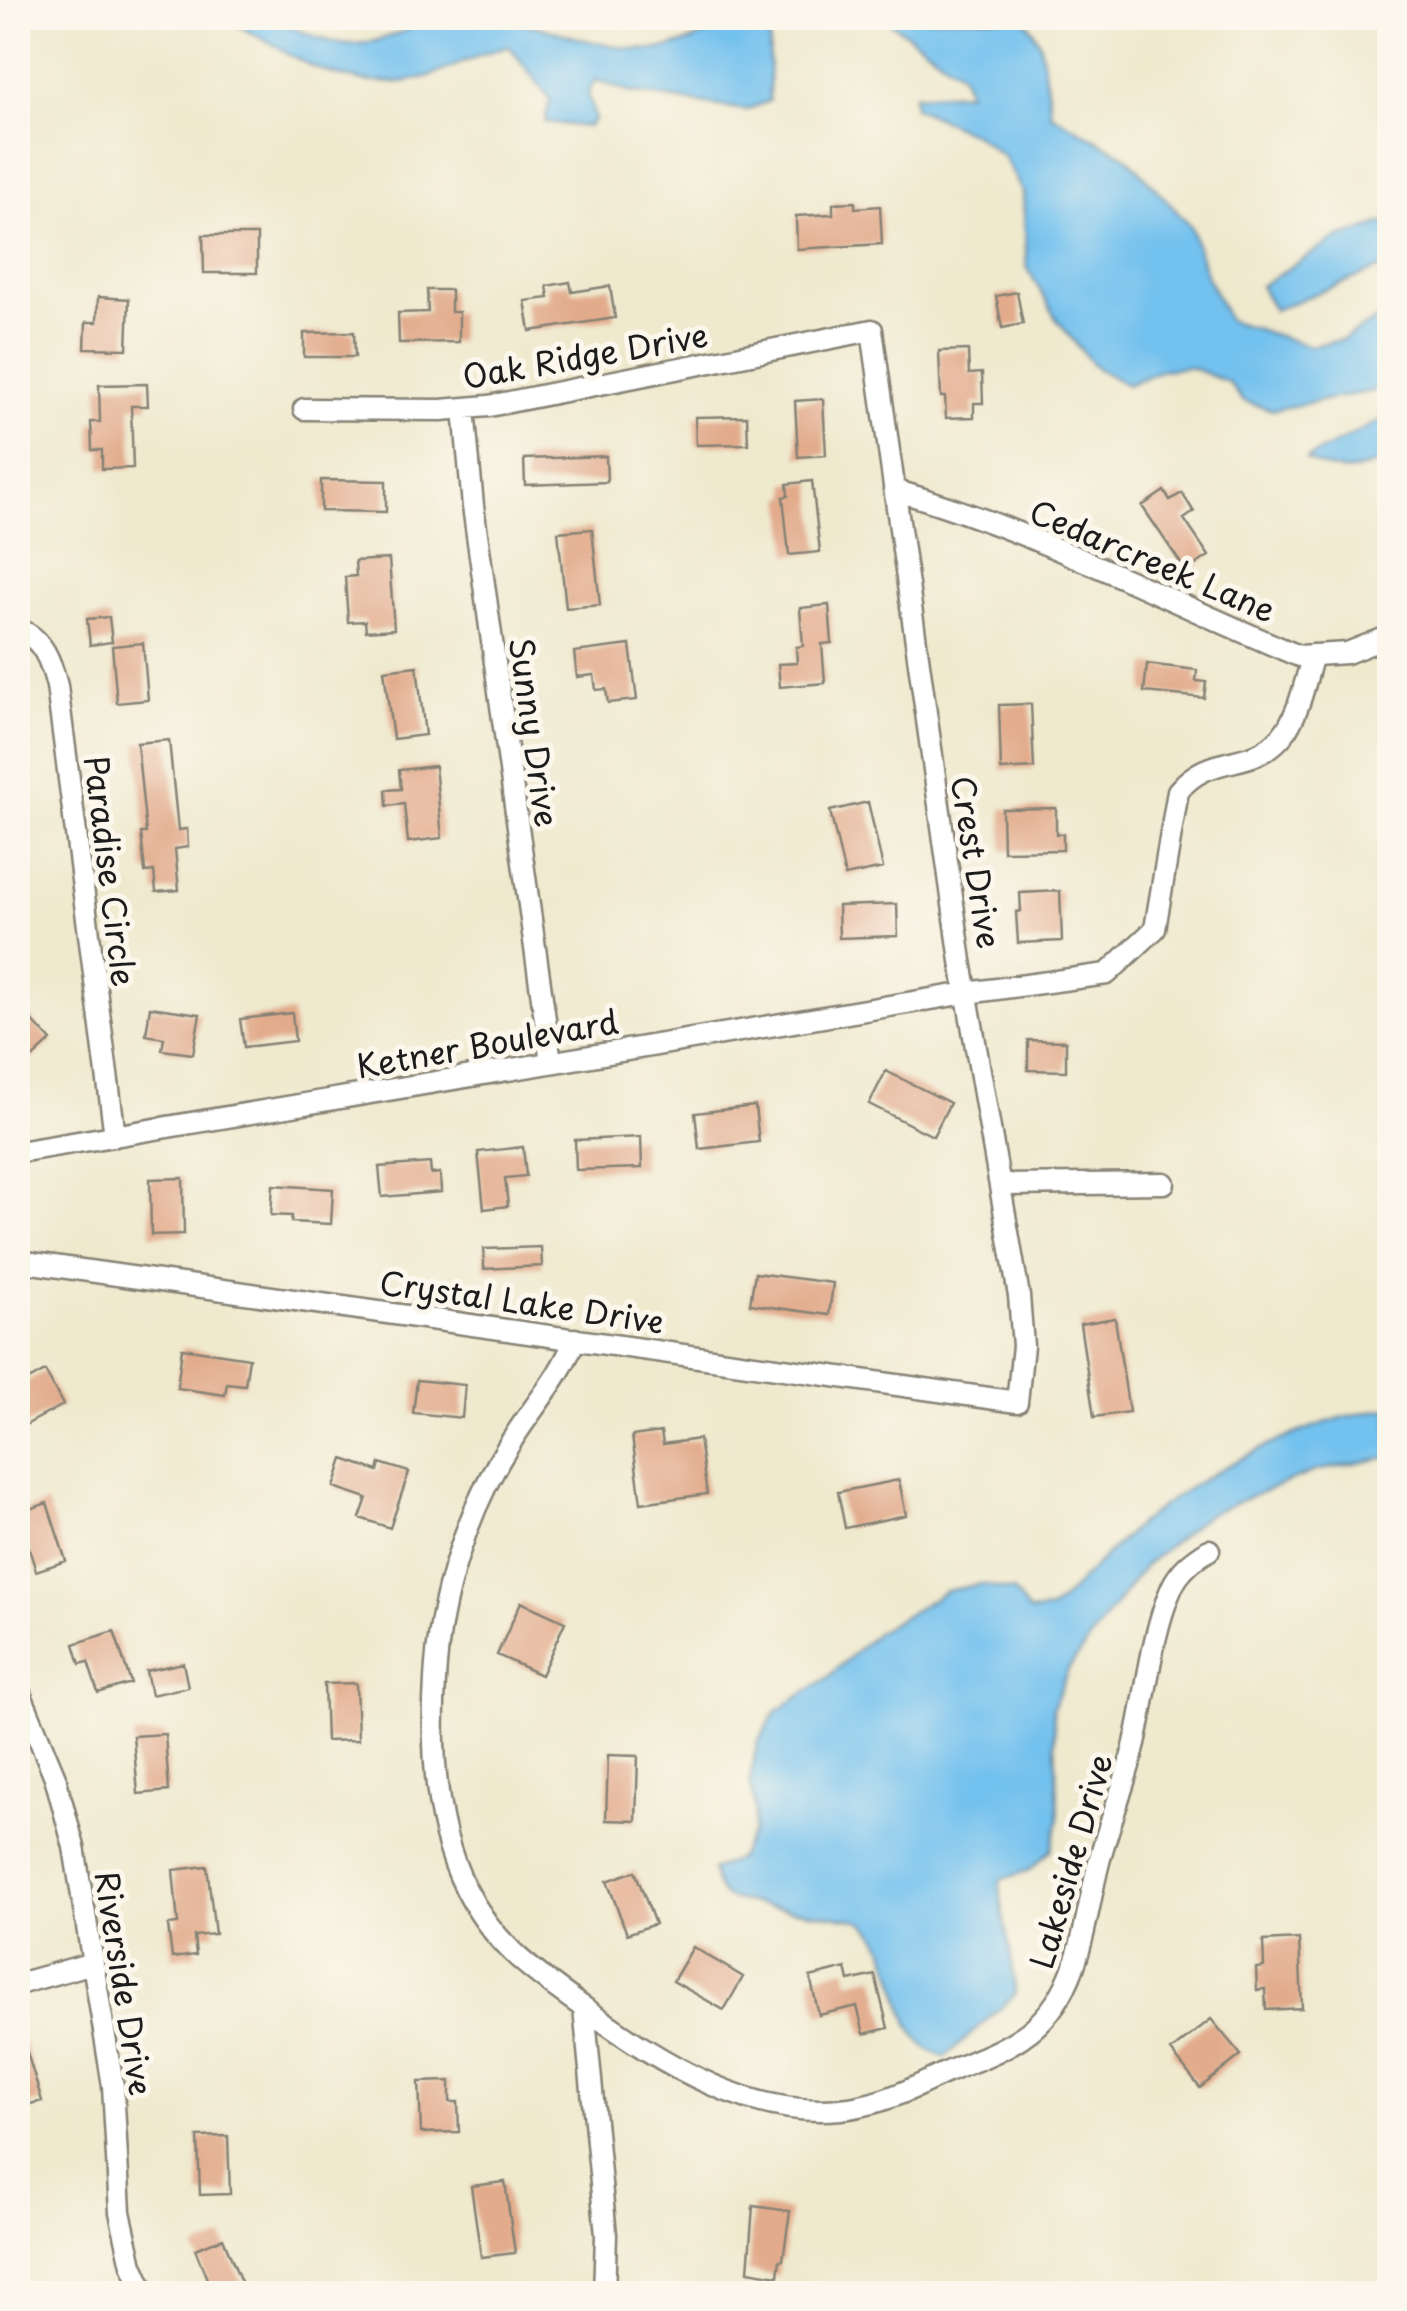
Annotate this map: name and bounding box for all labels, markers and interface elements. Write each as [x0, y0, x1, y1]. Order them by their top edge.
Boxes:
street label: Oak Ridge Drive [458, 310, 712, 400]
street label: Cedarcreek Lane [1023, 487, 1283, 633]
street label: Sunny Drive [498, 634, 572, 830]
street label: Paradise Circle [73, 753, 149, 989]
street label: Crest Drive [940, 772, 1014, 952]
street label: Ketner Boulevard [352, 996, 622, 1090]
street label: Crystal Lake Drive [377, 1257, 667, 1345]
street label: Lakeside Drive [1016, 1748, 1124, 1974]
street label: Riverside Drive [84, 1867, 166, 2099]

